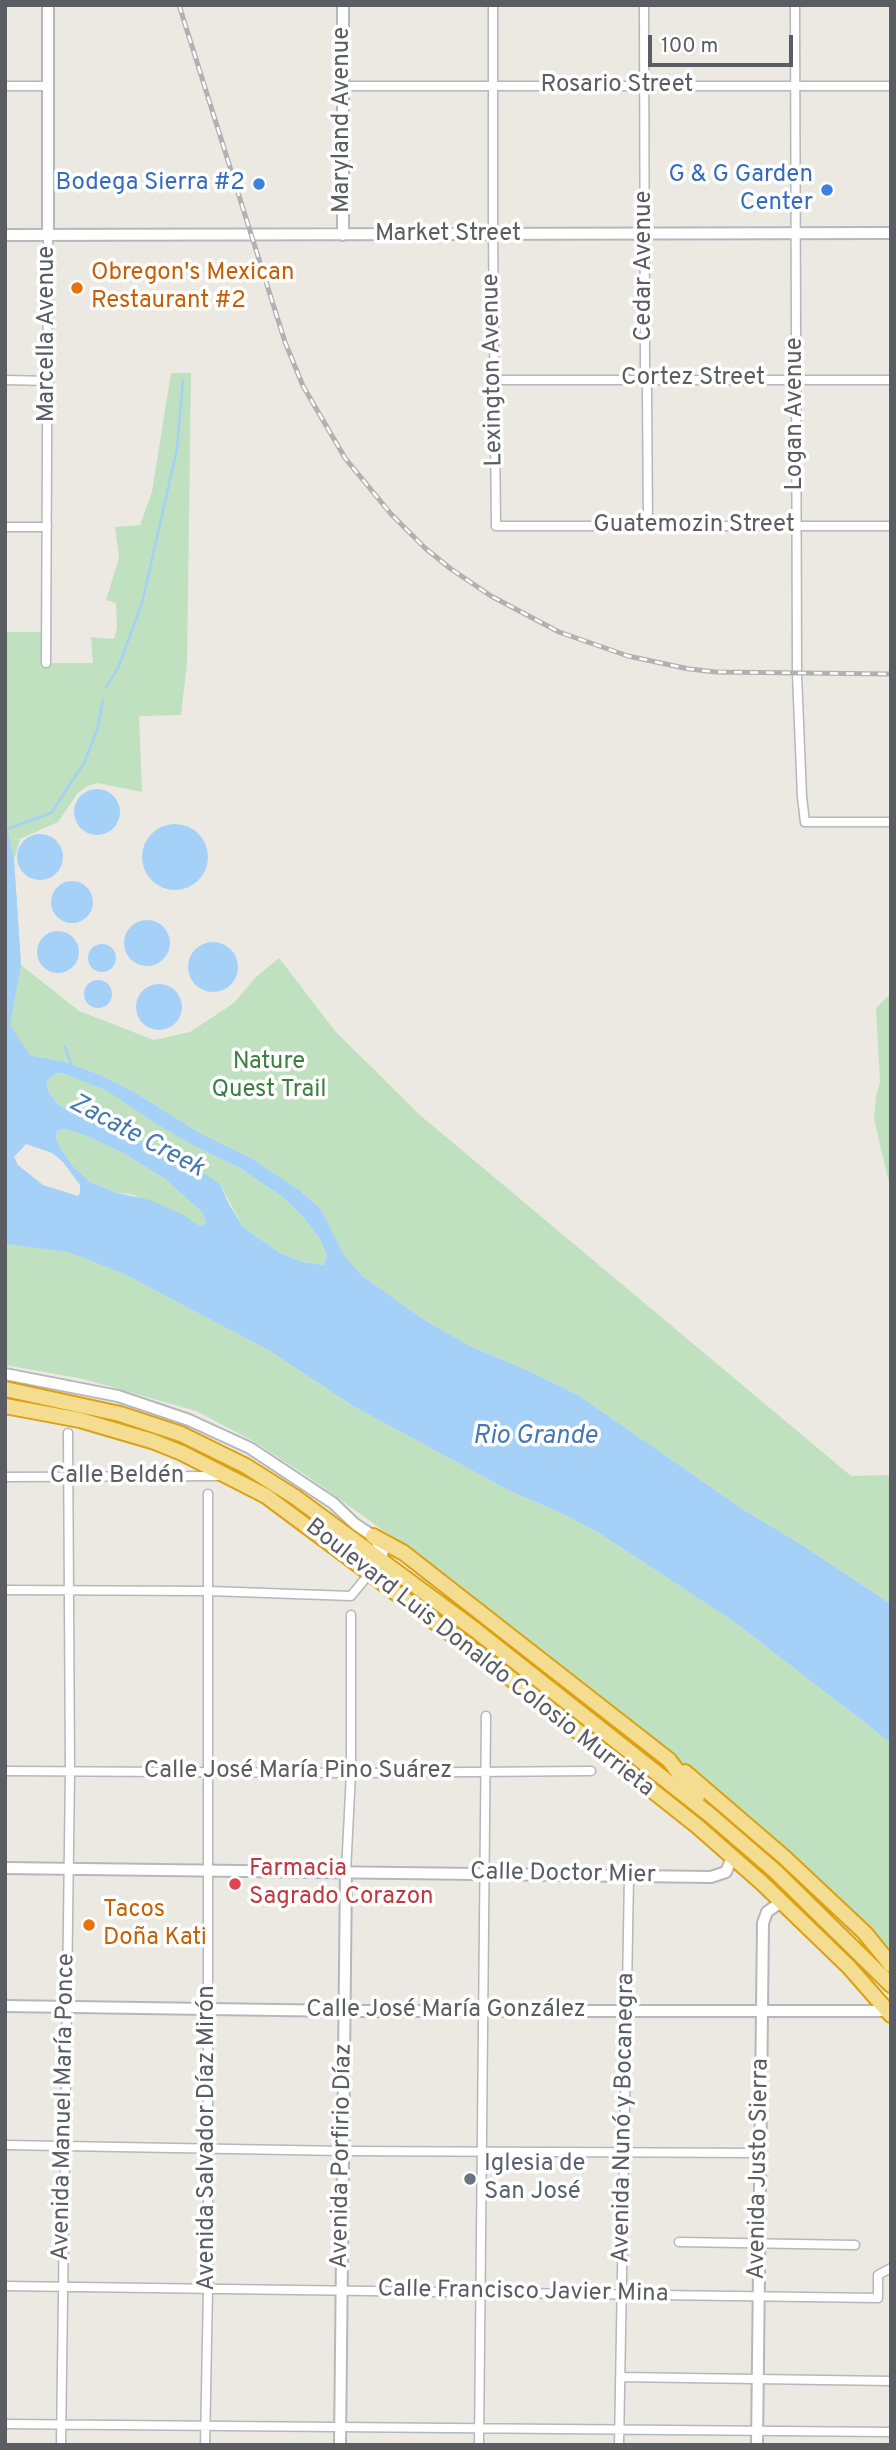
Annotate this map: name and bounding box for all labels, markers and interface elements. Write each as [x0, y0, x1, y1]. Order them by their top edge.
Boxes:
scale bar [651, 21, 796, 65]
street label: Maryland Avenue [329, 27, 357, 213]
text: 100 m [661, 33, 718, 60]
street label: Rosario Street [541, 72, 693, 100]
place label: G & G Garden Center [668, 162, 813, 218]
place label: Bodega Sierra #2 [55, 170, 245, 198]
marker: Bodega Sierra #2 [251, 176, 267, 192]
marker: G & G Garden Center [819, 182, 835, 198]
street label: Cedar Avenue [631, 191, 659, 341]
street label: Market Street [375, 221, 521, 249]
street label: Marcella Avenue [34, 246, 62, 422]
place label: Obregon's Mexican Restaurant #2 [91, 260, 294, 316]
street label: Lexington Avenue [478, 273, 510, 467]
marker: Obregon's Mexican Restaurant #2 [69, 280, 85, 296]
street label: Logan Avenue [782, 337, 810, 491]
street label: Cortez Street [621, 365, 765, 393]
street label: Guatemozin Street [593, 512, 795, 540]
park label: Nature Quest Trail [211, 1049, 327, 1105]
water label: Zacate Creek [63, 1088, 209, 1186]
water label: Rio Grande [473, 1422, 597, 1454]
street label: Calle Beldén [50, 1463, 184, 1491]
street label: Boulevard Luis Donaldo Colosio Murrieta [299, 1514, 659, 1804]
street label: Calle José María Pino Suárez [144, 1758, 452, 1786]
place label: Farmacia Sagrado Corazon [249, 1856, 433, 1912]
street label: Calle Doctor Mier [470, 1859, 656, 1891]
marker: Farmacia Sagrado Corazon [227, 1876, 243, 1892]
place label: Tacos Doña Kati [103, 1897, 207, 1953]
marker: Tacos Doña Kati [81, 1917, 97, 1933]
street label: Avenida Manuel María Ponce [48, 1953, 82, 2261]
street label: Avenida Nunó y Bocanegra [608, 1973, 642, 2263]
street label: Avenida Salvador Díaz Mirón [194, 1985, 222, 2291]
street label: Calle José María González [306, 1997, 586, 2025]
street label: Avenida Porfirio Díaz [327, 2043, 359, 2269]
street label: Avenida Justo Sierra [744, 2058, 776, 2280]
place label: Iglesia de San José [484, 2151, 585, 2207]
marker: Iglesia de San José [462, 2171, 478, 2187]
street label: Calle Francisco Javier Mina [377, 2276, 669, 2310]

